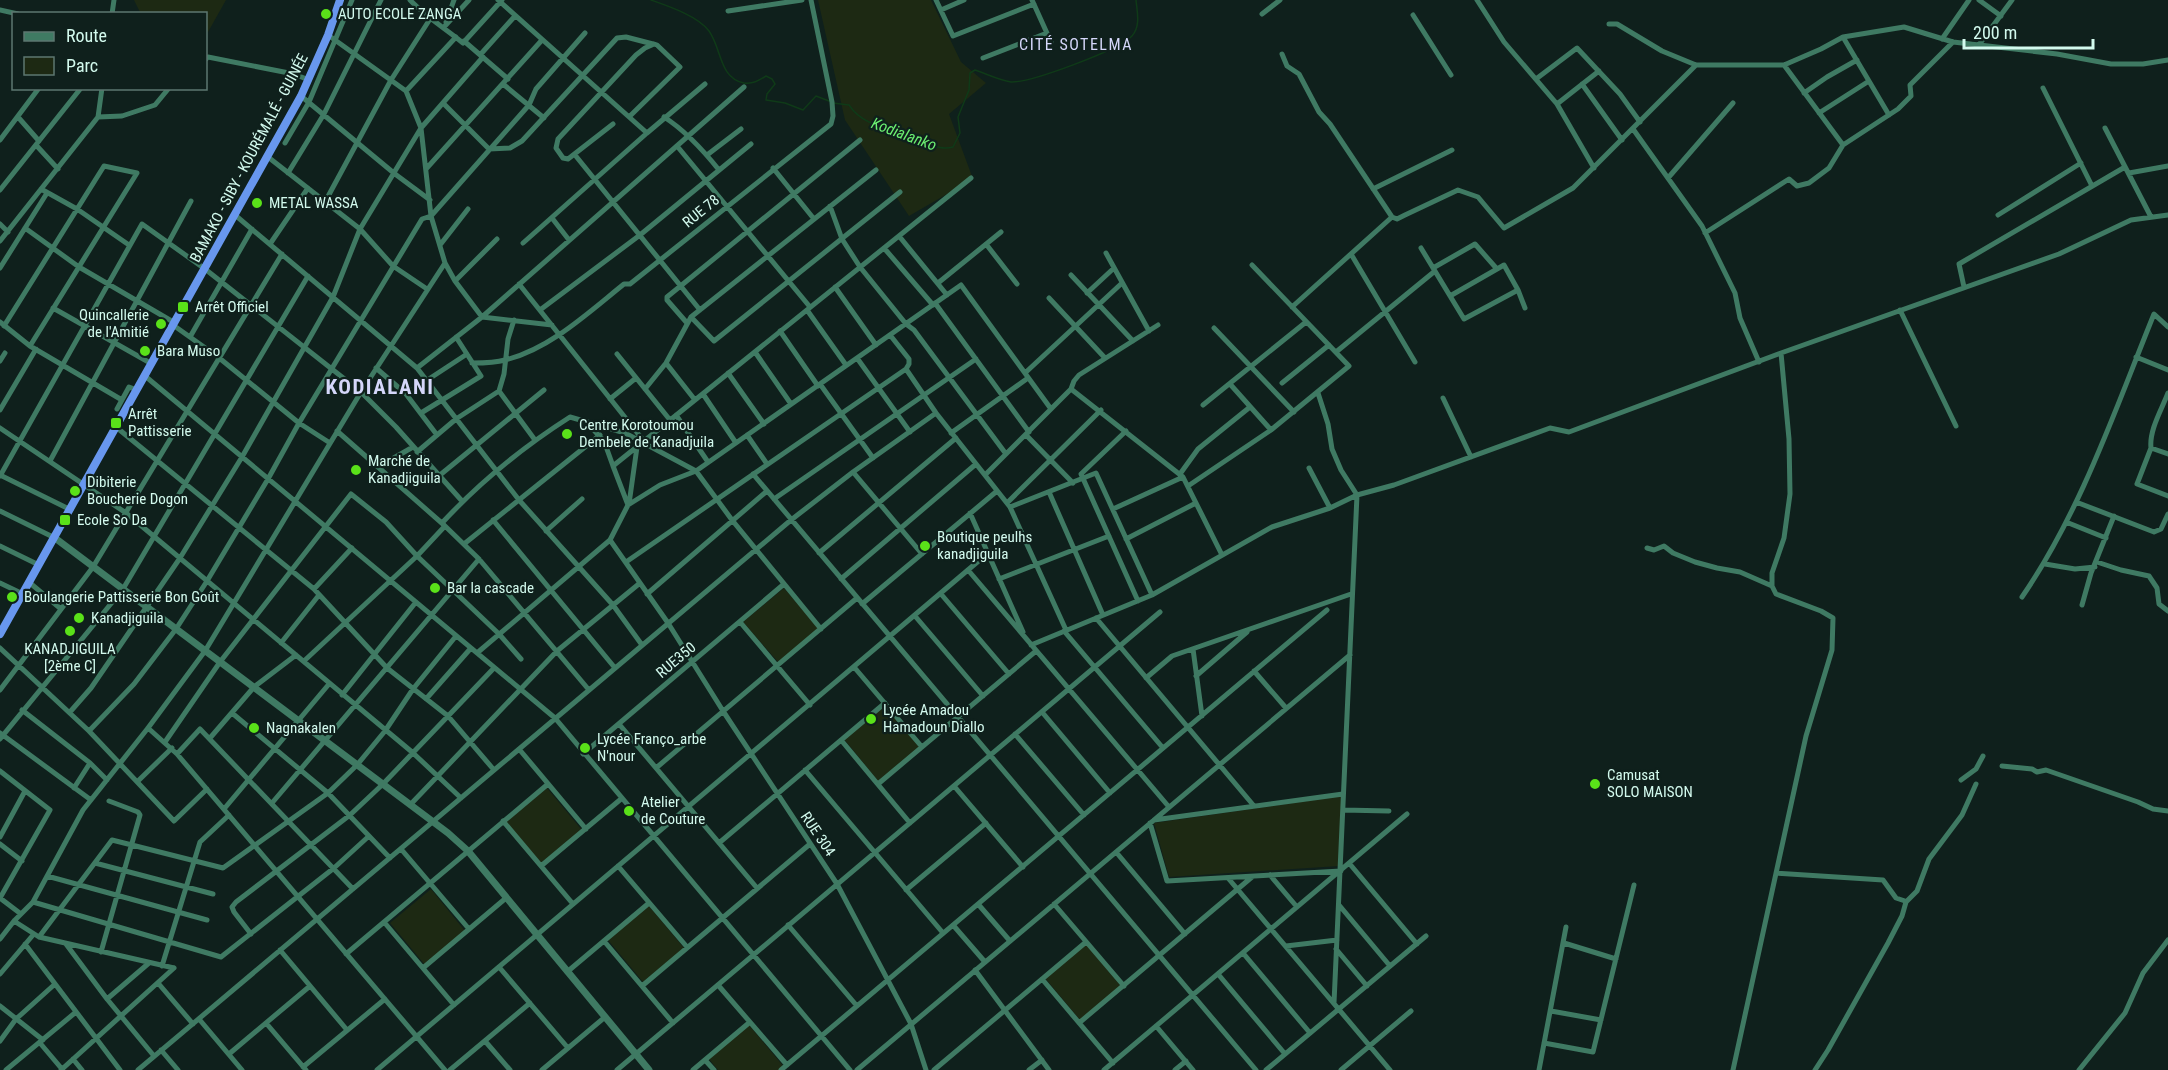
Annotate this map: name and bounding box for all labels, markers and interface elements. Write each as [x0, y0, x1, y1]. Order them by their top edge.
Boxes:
place label: AUTO ECOLE ZANGA [338, 5, 462, 23]
marker: AUTO ECOLE ZANGA [319, 7, 333, 21]
legend [12, 12, 207, 90]
scale bar [1964, 12, 2093, 50]
text: 200 m [1973, 22, 2017, 43]
text: Route [66, 25, 107, 46]
district label: CITÉ SOTELMA [1019, 35, 1133, 54]
street label: BAMAKO - SIBY - KOURÉMALÉ - GUINÉE [186, 51, 312, 265]
text: Parc [66, 55, 98, 76]
water label: Kodialanko [869, 113, 939, 155]
street label: RUE 78 [679, 191, 723, 231]
place label: METAL WASSA [269, 194, 359, 212]
marker: METAL WASSA [250, 196, 264, 210]
place label: Arrêt Officiel [195, 298, 269, 316]
marker: Arrêt Officiel [176, 300, 190, 314]
place label: Quincallerie de l'Amitié [79, 306, 149, 341]
marker: Quincallerie de l'Amitié [154, 317, 168, 331]
place label: Bara Muso [157, 342, 220, 360]
marker: Bara Muso [138, 344, 152, 358]
district label: KODIALANI [325, 375, 435, 399]
place label: Arrêt Pattisserie [128, 405, 192, 440]
marker: Arrêt Pattisserie [109, 416, 123, 430]
place label: Centre Korotoumou Dembele de Kanadjuila [579, 416, 714, 451]
marker: Centre Korotoumou Dembele de Kanadjuila [560, 427, 574, 441]
place label: Marché de Kanadjiguila [368, 452, 441, 487]
marker: Marché de Kanadjiguila [349, 463, 363, 477]
place label: Dibiterie Boucherie Dogon [87, 473, 188, 508]
marker: Dibiterie Boucherie Dogon [68, 484, 82, 498]
place label: Ecole So Da [77, 511, 147, 529]
marker: Ecole So Da [58, 513, 72, 527]
place label: Boutique peulhs kanadjiguila [937, 528, 1032, 563]
marker: Boutique peulhs kanadjiguila [918, 539, 932, 553]
place label: Bar la cascade [447, 579, 534, 597]
marker: Bar la cascade [428, 581, 442, 595]
place label: Boulangerie Pattisserie Bon Goût [24, 588, 219, 606]
marker: Boulangerie Pattisserie Bon Goût [5, 590, 19, 604]
place label: Kanadjiguila [91, 609, 164, 627]
marker: Kanadjiguila [72, 611, 86, 625]
marker: KANADJIGUILA [2ème C] [63, 624, 77, 638]
street label: RUE350 [653, 638, 699, 682]
place label: KANADJIGUILA [2ème C] [24, 640, 116, 675]
place label: Lycée Amadou Hamadoun Diallo [883, 701, 985, 736]
marker: Lycée Amadou Hamadoun Diallo [864, 712, 878, 726]
place label: Nagnakalen [266, 719, 336, 737]
marker: Nagnakalen [247, 721, 261, 735]
place label: Lycée Franço_arbe N'nour [597, 730, 706, 765]
marker: Lycée Franço_arbe N'nour [578, 741, 592, 755]
place label: Camusat SOLO MAISON [1607, 766, 1693, 801]
marker: Camusat SOLO MAISON [1588, 777, 1602, 791]
place label: Atelier de Couture [641, 793, 705, 828]
marker: Atelier de Couture [622, 804, 636, 818]
street label: RUE 304 [797, 808, 839, 860]

